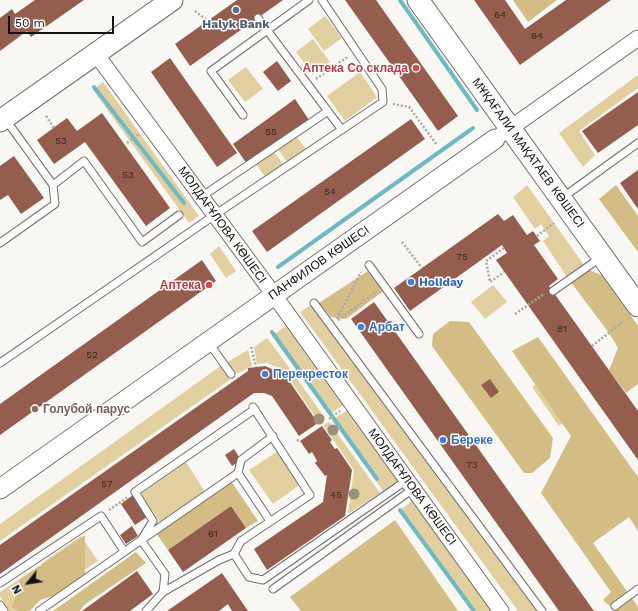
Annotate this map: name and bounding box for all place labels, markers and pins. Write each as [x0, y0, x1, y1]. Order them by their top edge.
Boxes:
marker: Halyk Bank [231, 5, 241, 15]
place label: Halyk Bank [202, 17, 270, 31]
place label: Аптека Со склада [303, 61, 408, 75]
marker: Аптека Со склада [411, 63, 421, 73]
place label: Holiday [419, 275, 463, 289]
marker: Holiday [406, 277, 416, 287]
place label: Аптека [160, 278, 201, 292]
marker: Аптека [204, 280, 214, 290]
place label: Арбат [369, 320, 405, 334]
marker: Арбат [356, 322, 366, 332]
place label: Перекресток [273, 367, 348, 381]
marker: Перекресток [260, 369, 270, 379]
place label: Голубой парус [43, 402, 130, 416]
marker: Голубой парус [30, 404, 40, 414]
place label: Береке [451, 433, 493, 447]
marker: Береке [438, 435, 448, 445]

